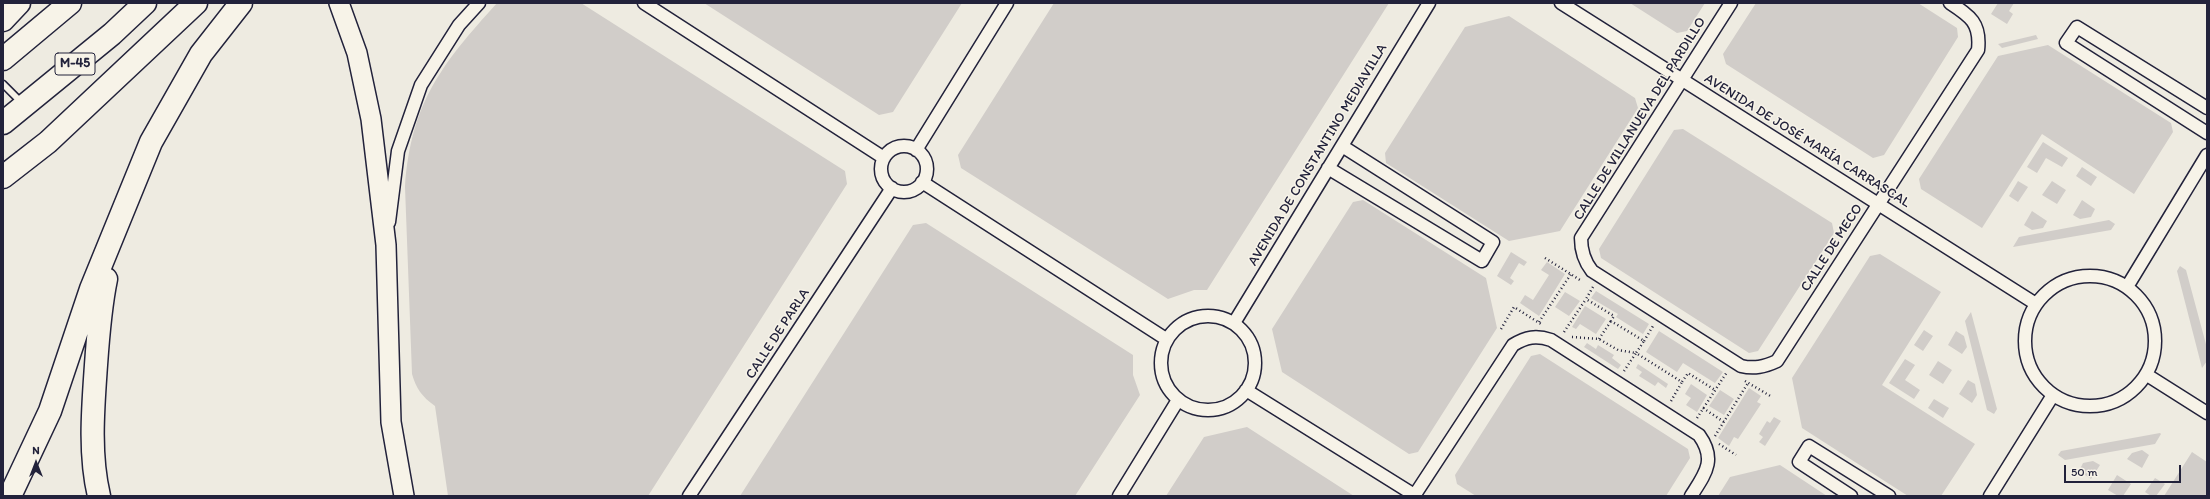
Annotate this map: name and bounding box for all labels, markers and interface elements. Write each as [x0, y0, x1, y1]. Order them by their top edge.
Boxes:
street label: CALLE DE VILLANUEVA DEL PARDILLO [1570, 14, 1710, 224]
street label: AVENIDA DE CONSTANTINO MEDIAVILLA [1245, 41, 1391, 269]
road number: M-45 [55, 53, 95, 75]
street label: AVENIDA DE JOSÉ MARÍA CARRASCAL [1701, 70, 1913, 212]
street label: CALLE DE MECO [1797, 201, 1867, 295]
street label: CALLE DE PARLA [743, 286, 813, 382]
north arrow [16, 443, 56, 483]
text: N [32, 444, 40, 457]
scale bar [2066, 457, 2183, 483]
text: 50 m [2071, 465, 2097, 479]

